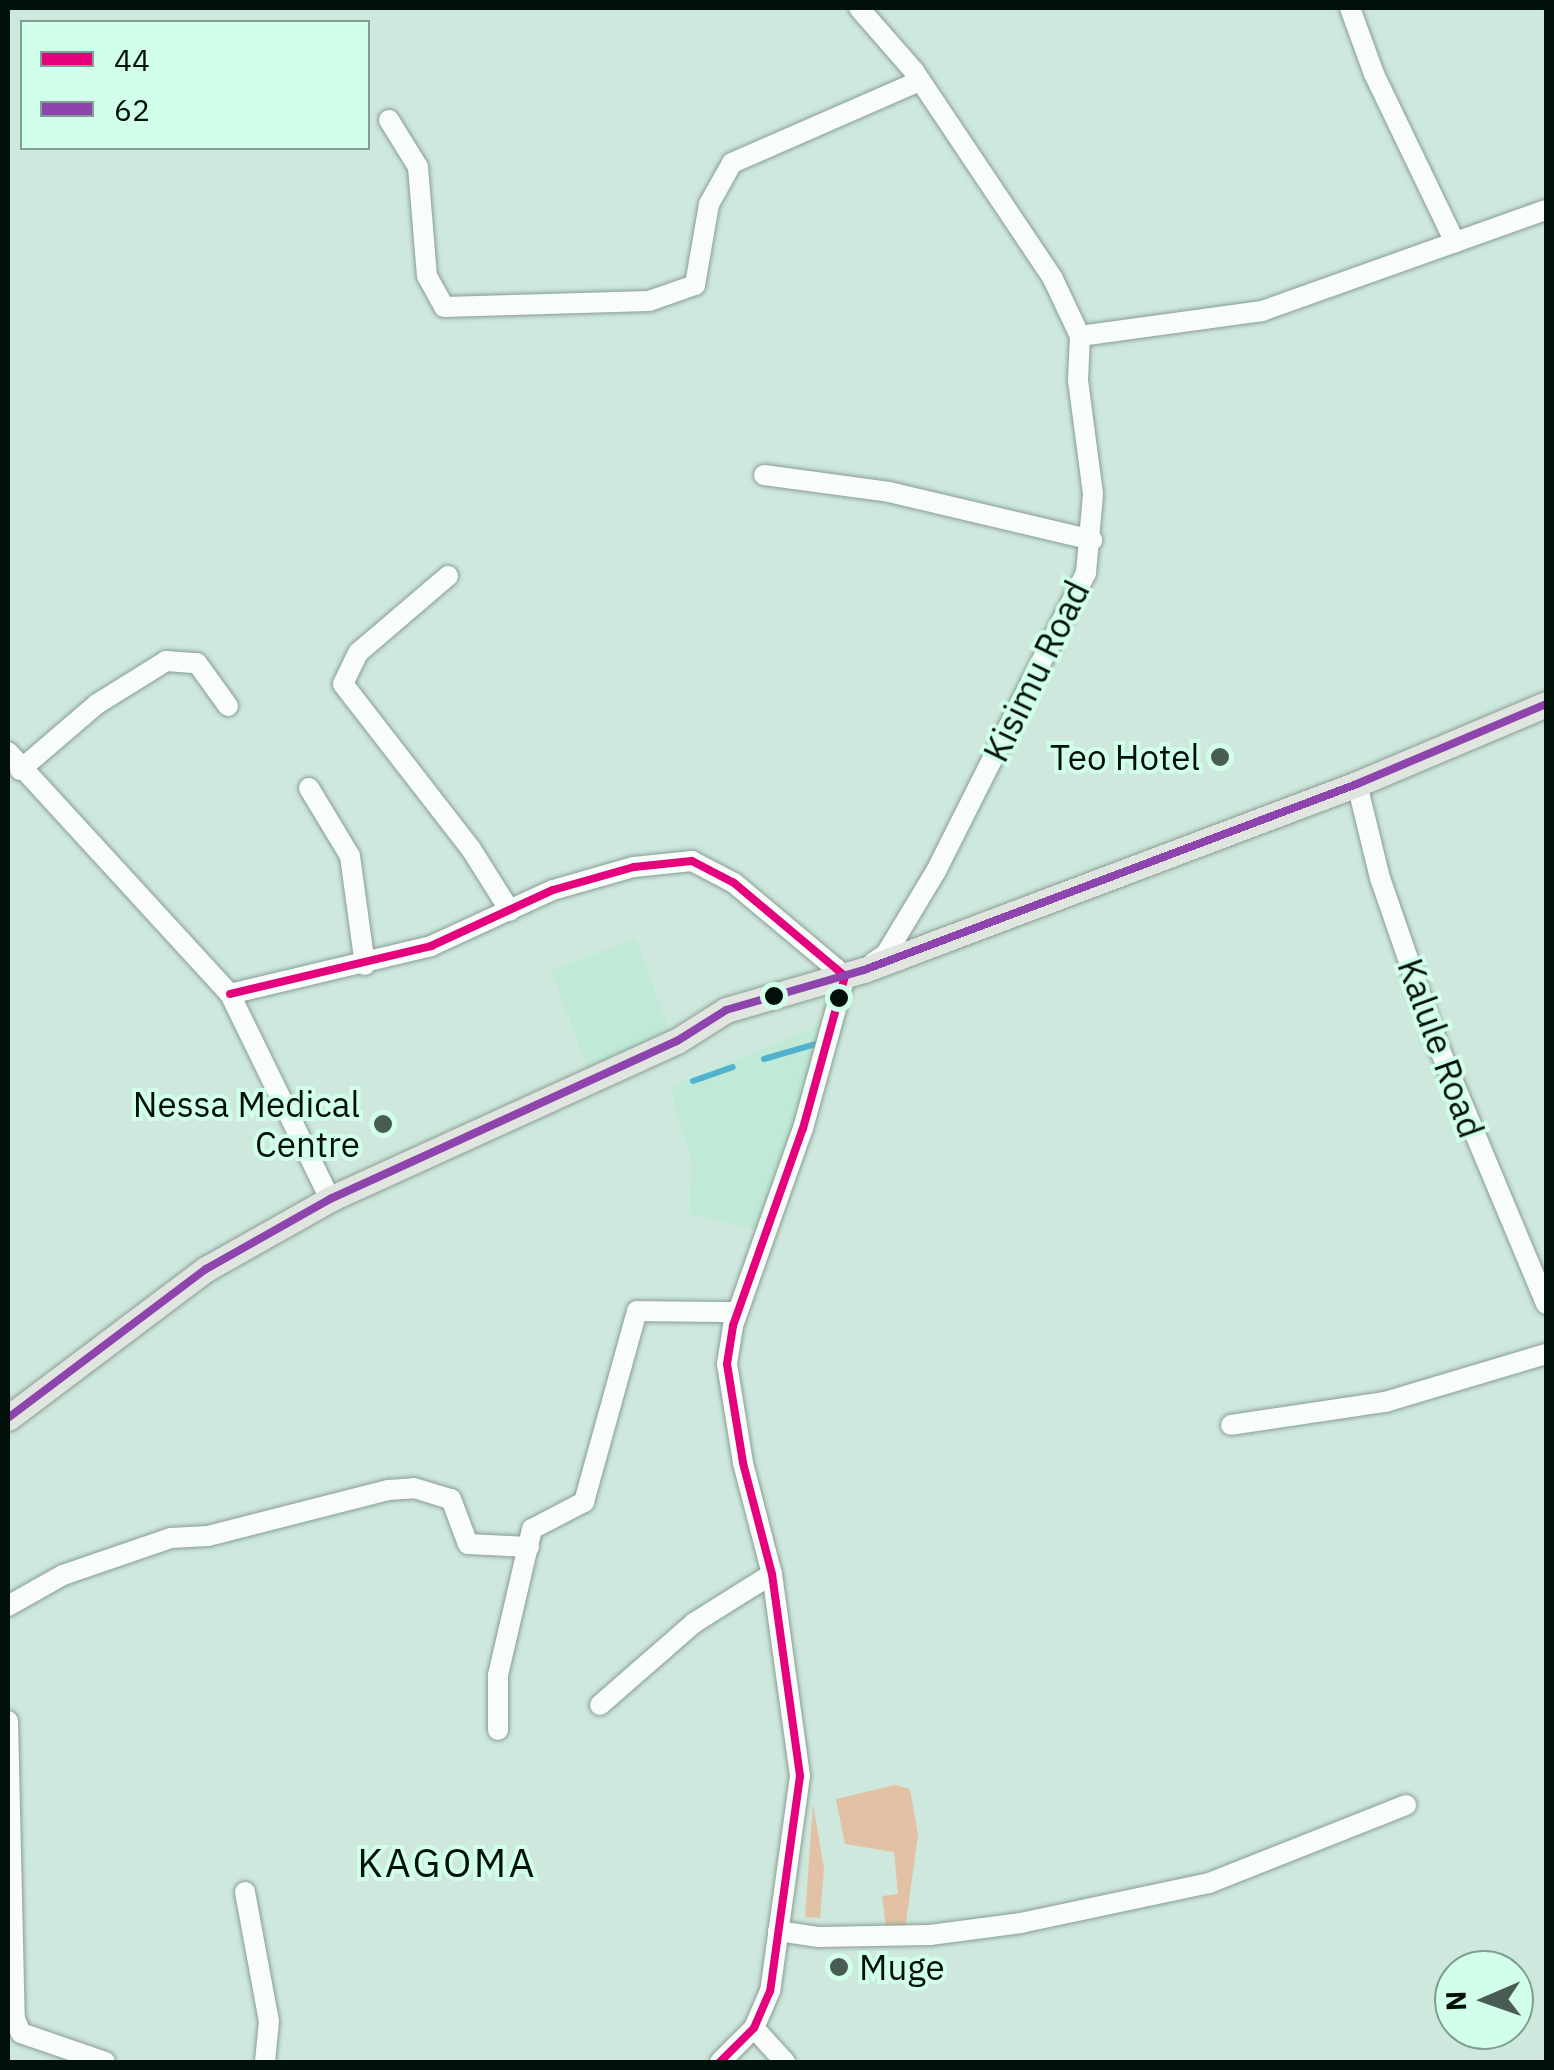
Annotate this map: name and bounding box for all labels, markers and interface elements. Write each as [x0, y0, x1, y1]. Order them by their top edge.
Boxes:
legend [20, 20, 370, 150]
text: 44 [114, 40, 150, 79]
text: 62 [114, 90, 150, 129]
street label: Kisimu Road [974, 574, 1098, 768]
place label: Teo Hotel [1050, 736, 1200, 778]
marker: Teo Hotel [1209, 746, 1231, 768]
street label: Kalule Road [1389, 953, 1493, 1143]
unlabelled marker [764, 986, 784, 1006]
unlabelled marker [829, 988, 849, 1008]
place label: Nessa Medical Centre [133, 1083, 360, 1165]
marker: Nessa Medical Centre [370, 1111, 396, 1137]
district label: KAGOMA [357, 1838, 537, 1886]
place label: Muge [859, 1946, 945, 1988]
north arrow [1434, 1950, 1534, 2050]
marker: Muge [828, 1956, 850, 1978]
text: N [1437, 1990, 1474, 2012]

